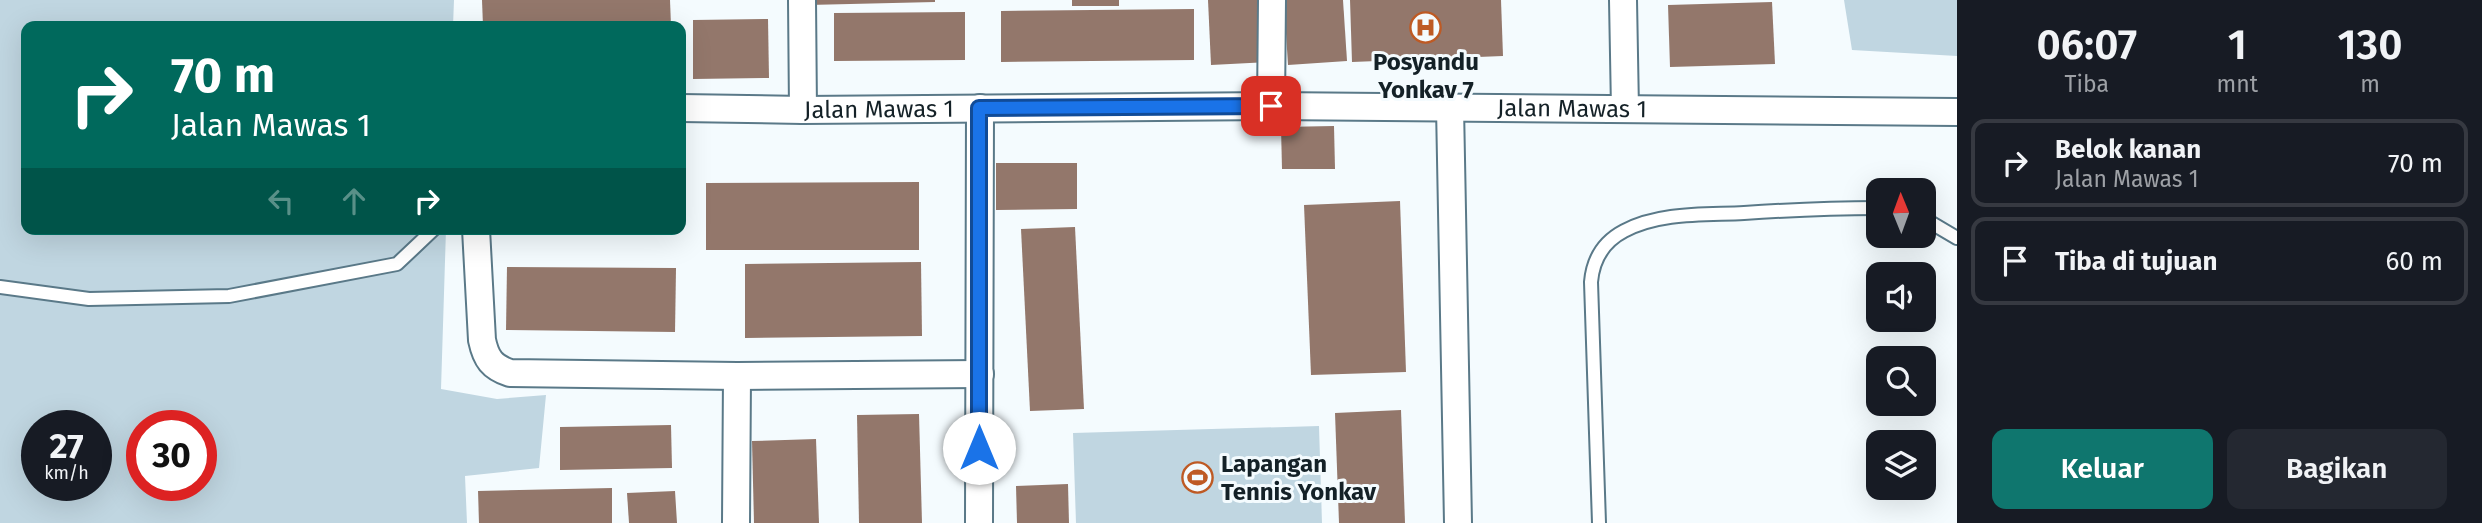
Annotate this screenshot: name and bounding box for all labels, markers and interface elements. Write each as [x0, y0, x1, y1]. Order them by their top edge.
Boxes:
hospital icon: Posyandu Yonkav 7 [1409, 11, 1443, 45]
text: 06:07 [2036, 20, 2137, 70]
text: 1 [2228, 20, 2247, 70]
text: 130 [2337, 20, 2403, 70]
text: 70 m [171, 46, 275, 105]
place label: Posyandu Yonkav 7 [1373, 48, 1479, 104]
icon: right [56, 49, 147, 140]
text: Tiba [2065, 70, 2109, 98]
text: mnt [2217, 70, 2258, 98]
text: m [2360, 70, 2380, 98]
pin [1241, 76, 1301, 136]
icon: arrive [1252, 87, 1290, 125]
street label: Jalan Mawas 1 [1497, 94, 1647, 123]
street label: Jalan Mawas 1 [804, 95, 954, 124]
text: Jalan Mawas 1 [171, 106, 371, 144]
text: Belok kanan [2055, 134, 2201, 165]
icon: right [1996, 144, 2034, 182]
text: 70 m [2388, 148, 2443, 179]
text: Jalan Mawas 1 [2055, 165, 2199, 193]
north arrow [1866, 178, 1936, 248]
map controls [1866, 178, 1936, 500]
icon: left [262, 182, 300, 220]
icon: ahead [335, 182, 373, 220]
icon: right [408, 182, 446, 220]
icon: arrive [1996, 242, 2034, 280]
text: Tiba di tujuan [2055, 246, 2217, 277]
text: 60 m [2385, 246, 2443, 277]
button: sound [1866, 262, 1936, 332]
button: search [1866, 346, 1936, 416]
speed limit sign: 30 [126, 410, 217, 501]
position arrow [942, 411, 1016, 485]
text: 27 [49, 425, 84, 467]
button: Keluar [1992, 429, 2213, 509]
button: Bagikan [2227, 429, 2447, 509]
button: layers [1866, 430, 1936, 500]
place label: Lapangan Tennis Yonkav [1221, 450, 1377, 506]
sports icon: Lapangan Tennis Yonkav [1181, 461, 1215, 495]
text: km/h [44, 462, 89, 484]

